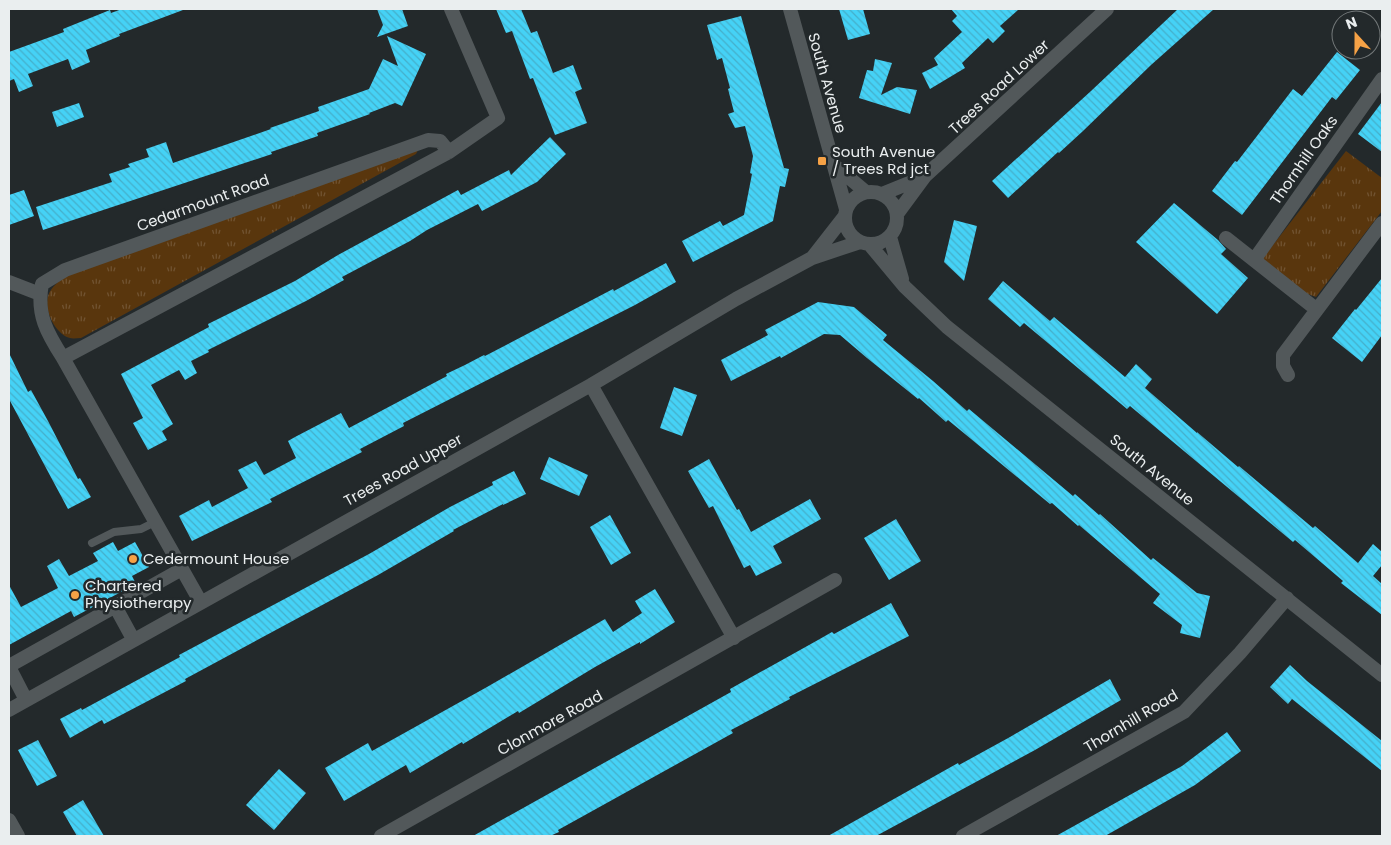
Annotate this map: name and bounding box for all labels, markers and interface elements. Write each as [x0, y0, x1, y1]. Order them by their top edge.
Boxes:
north arrow [1331, 10, 1381, 60]
text: N [1343, 12, 1360, 34]
street label: South Avenue [803, 30, 852, 135]
street label: Trees Road Lower [944, 34, 1054, 139]
street label: Thornhill Oaks [1265, 111, 1342, 209]
place label: South Avenue / Trees Rd jct [832, 141, 935, 179]
marker: South Avenue / Trees Rd jct [816, 155, 828, 167]
street label: Cedarmount Road [134, 169, 272, 236]
street label: Trees Road Upper [340, 428, 466, 511]
street label: South Avenue [1106, 429, 1199, 510]
place label: Cedermount House [143, 548, 289, 569]
marker: Cedermount House [127, 553, 139, 565]
place label: Chartered Physiotherapy [85, 575, 192, 613]
marker: Chartered Physiotherapy [69, 589, 81, 601]
street label: Thornhill Road [1080, 684, 1182, 757]
street label: Clonmore Road [493, 685, 606, 760]

